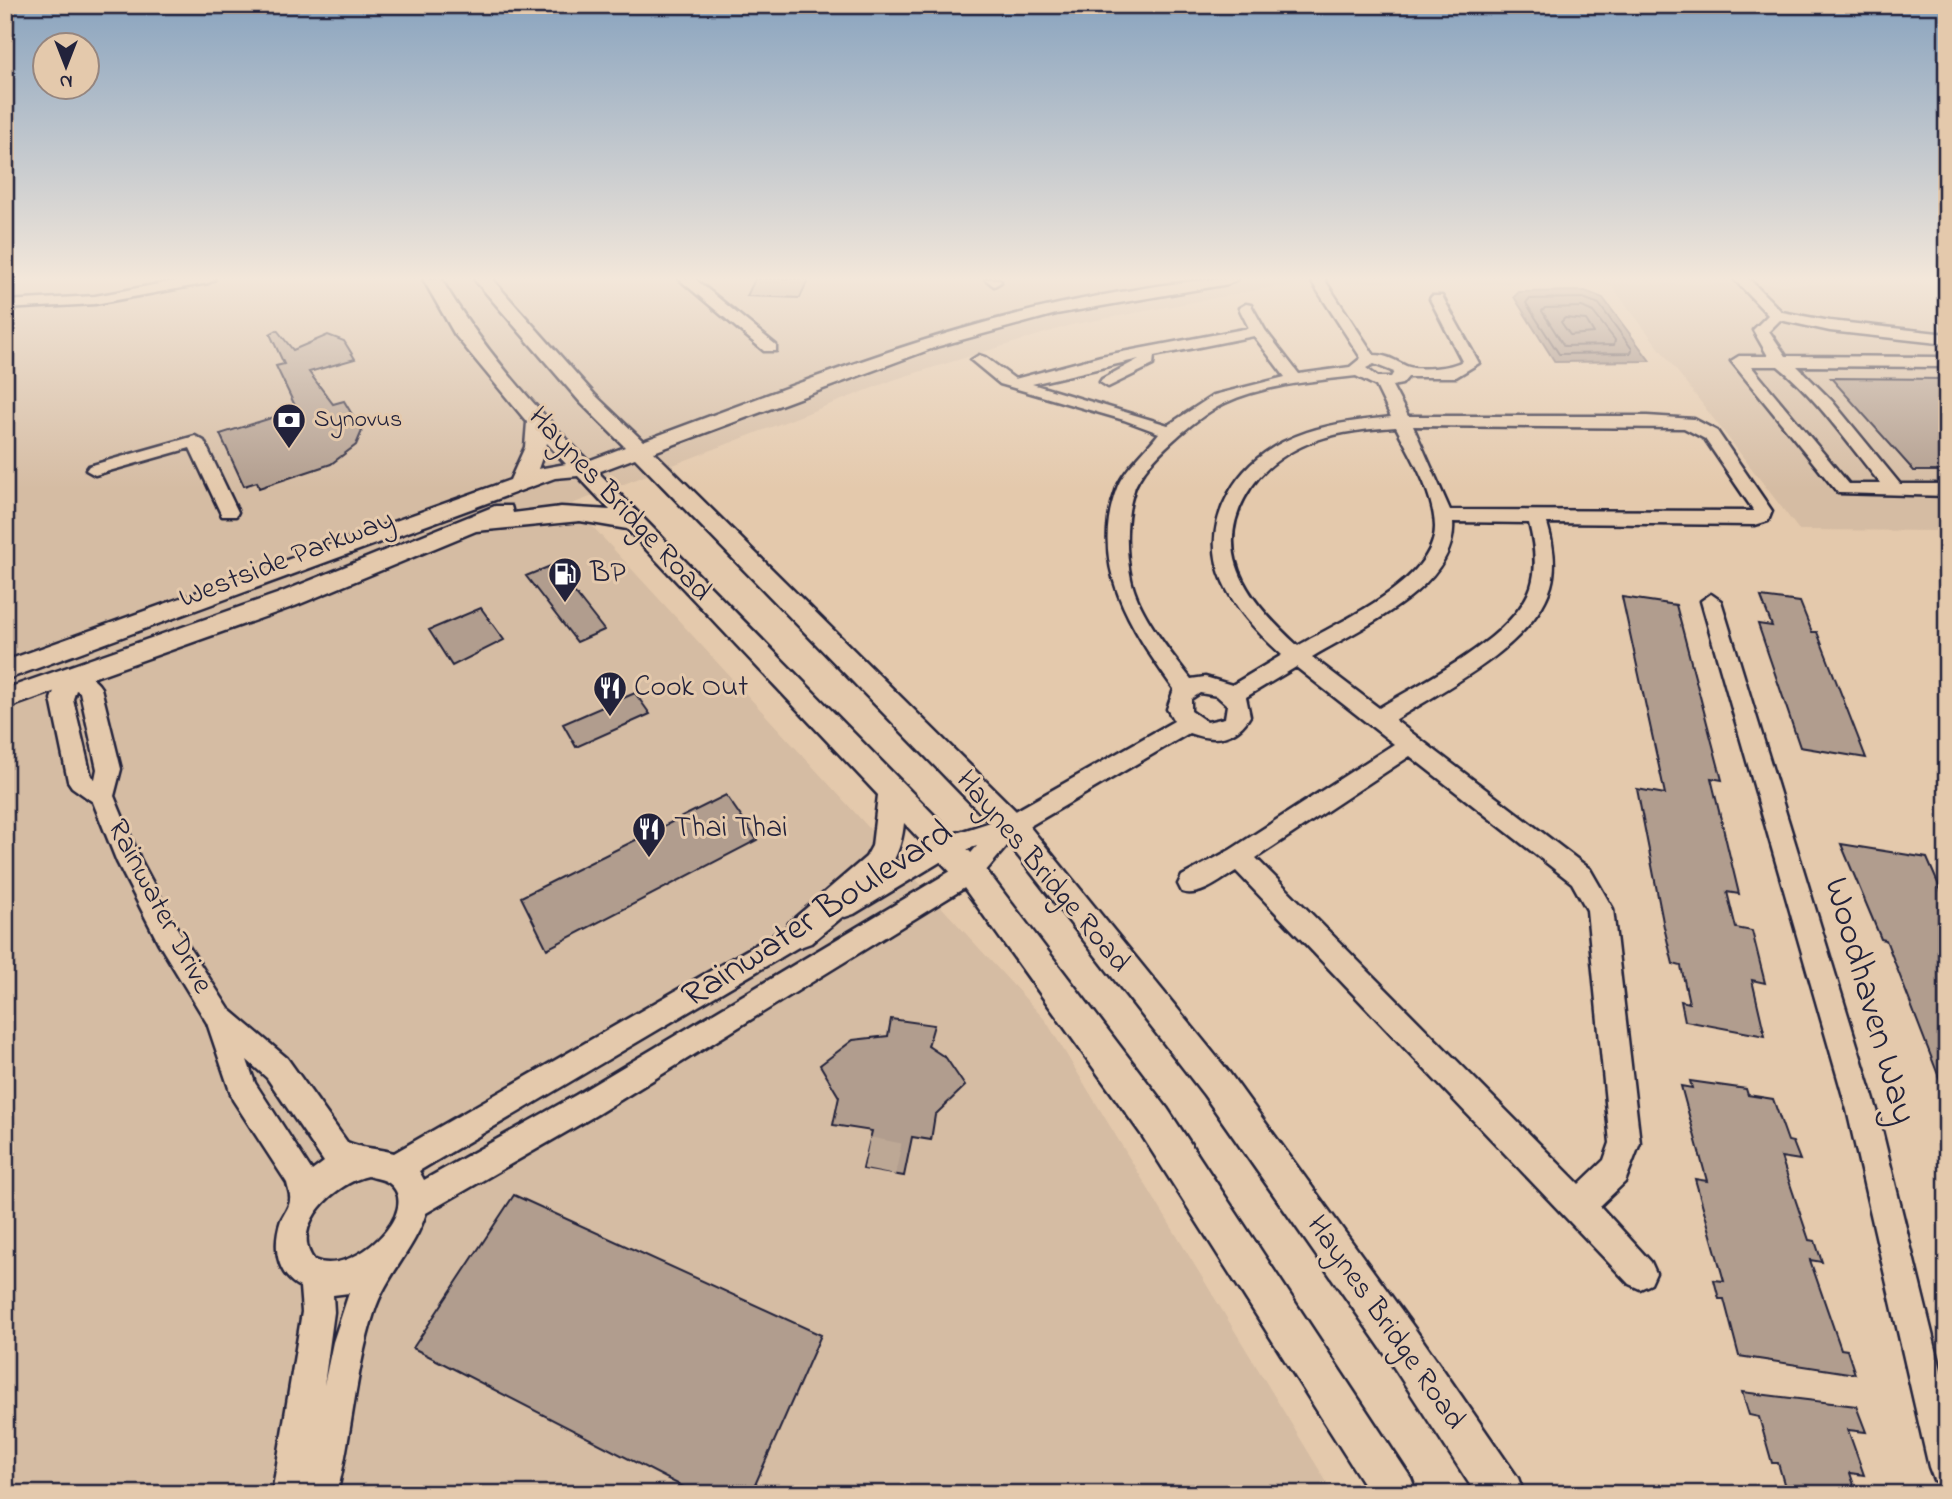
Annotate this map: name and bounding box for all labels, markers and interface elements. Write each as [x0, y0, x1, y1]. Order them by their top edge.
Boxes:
north arrow [32, 32, 102, 102]
text: N [59, 67, 72, 94]
street label: Haynes Bridge Road [517, 398, 721, 613]
bank icon: Synovus [270, 401, 308, 450]
place label: Synovus [314, 403, 402, 439]
street label: Westside Parkway [173, 499, 401, 621]
place label: BP [589, 552, 626, 596]
fuel station icon: BP [546, 555, 584, 604]
place label: Cook Out [634, 666, 748, 710]
restaurant icon: Cook Out [591, 669, 629, 718]
street label: Haynes Bridge Road [944, 761, 1140, 983]
street label: Rainwater Boulevard [672, 807, 964, 1023]
place label: Thai Thai [674, 807, 788, 851]
restaurant icon: Thai Thai [630, 810, 668, 859]
street label: Rainwater Drive [95, 812, 224, 1003]
street label: Woodhaven Way [1808, 871, 1930, 1131]
street label: Haynes Bridge Road [1294, 1207, 1476, 1439]

